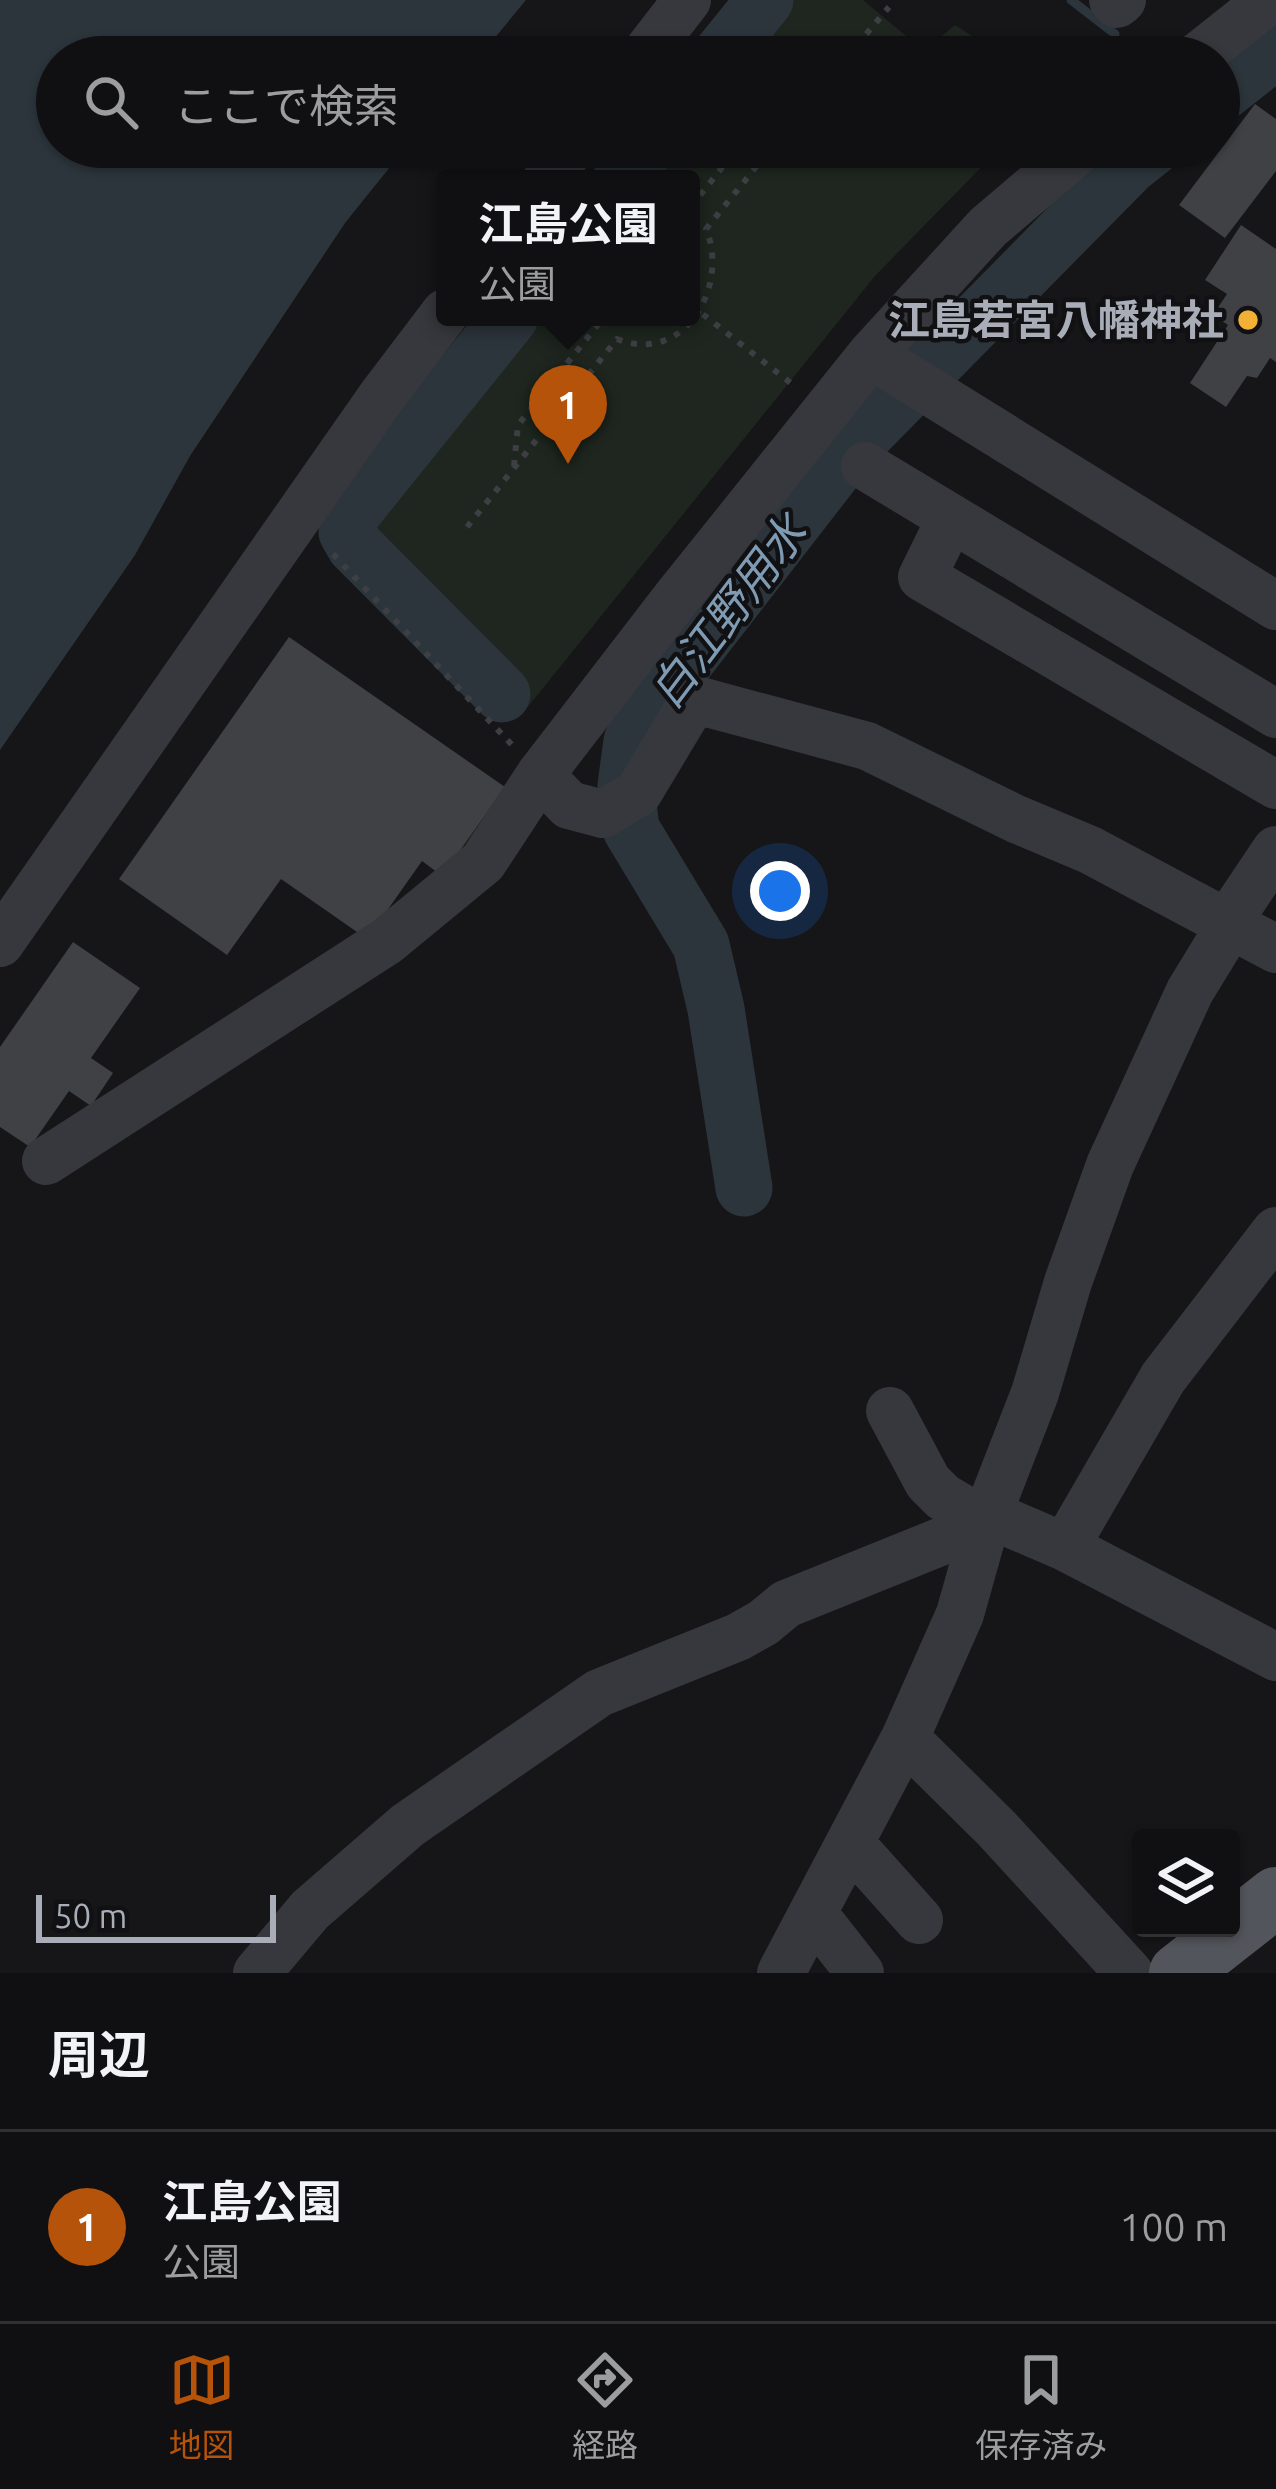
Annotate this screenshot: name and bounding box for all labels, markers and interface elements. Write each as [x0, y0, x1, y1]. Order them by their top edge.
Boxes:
search box [36, 36, 1240, 168]
icon: search [78, 69, 144, 135]
text: ここで検索 [174, 80, 399, 131]
popup [436, 170, 700, 326]
text: 江島公園 [478, 198, 658, 249]
text: 公園 [478, 262, 556, 305]
place label: 江島若宮八幡神社 [888, 296, 1224, 343]
marker: 江島若宮八幡神社 [1235, 307, 1261, 333]
pin: 1 [529, 365, 607, 464]
water label: 白江野用水 [640, 503, 819, 717]
your location [750, 861, 810, 921]
map controls [1132, 1829, 1240, 1937]
button: layers [1132, 1829, 1240, 1937]
scale bar [36, 1889, 276, 1942]
text: 50 m [54, 1897, 127, 1934]
text: 周辺 [48, 2025, 150, 2083]
text: 江島公園 [162, 2176, 342, 2227]
text: 1 [76, 2205, 98, 2248]
text: 100 m [1119, 2205, 1228, 2248]
text: 公園 [162, 2240, 240, 2283]
tab: 地図 [169, 2347, 235, 2467]
tab: 経路 [572, 2347, 638, 2467]
tab: 保存済み [975, 2347, 1107, 2467]

